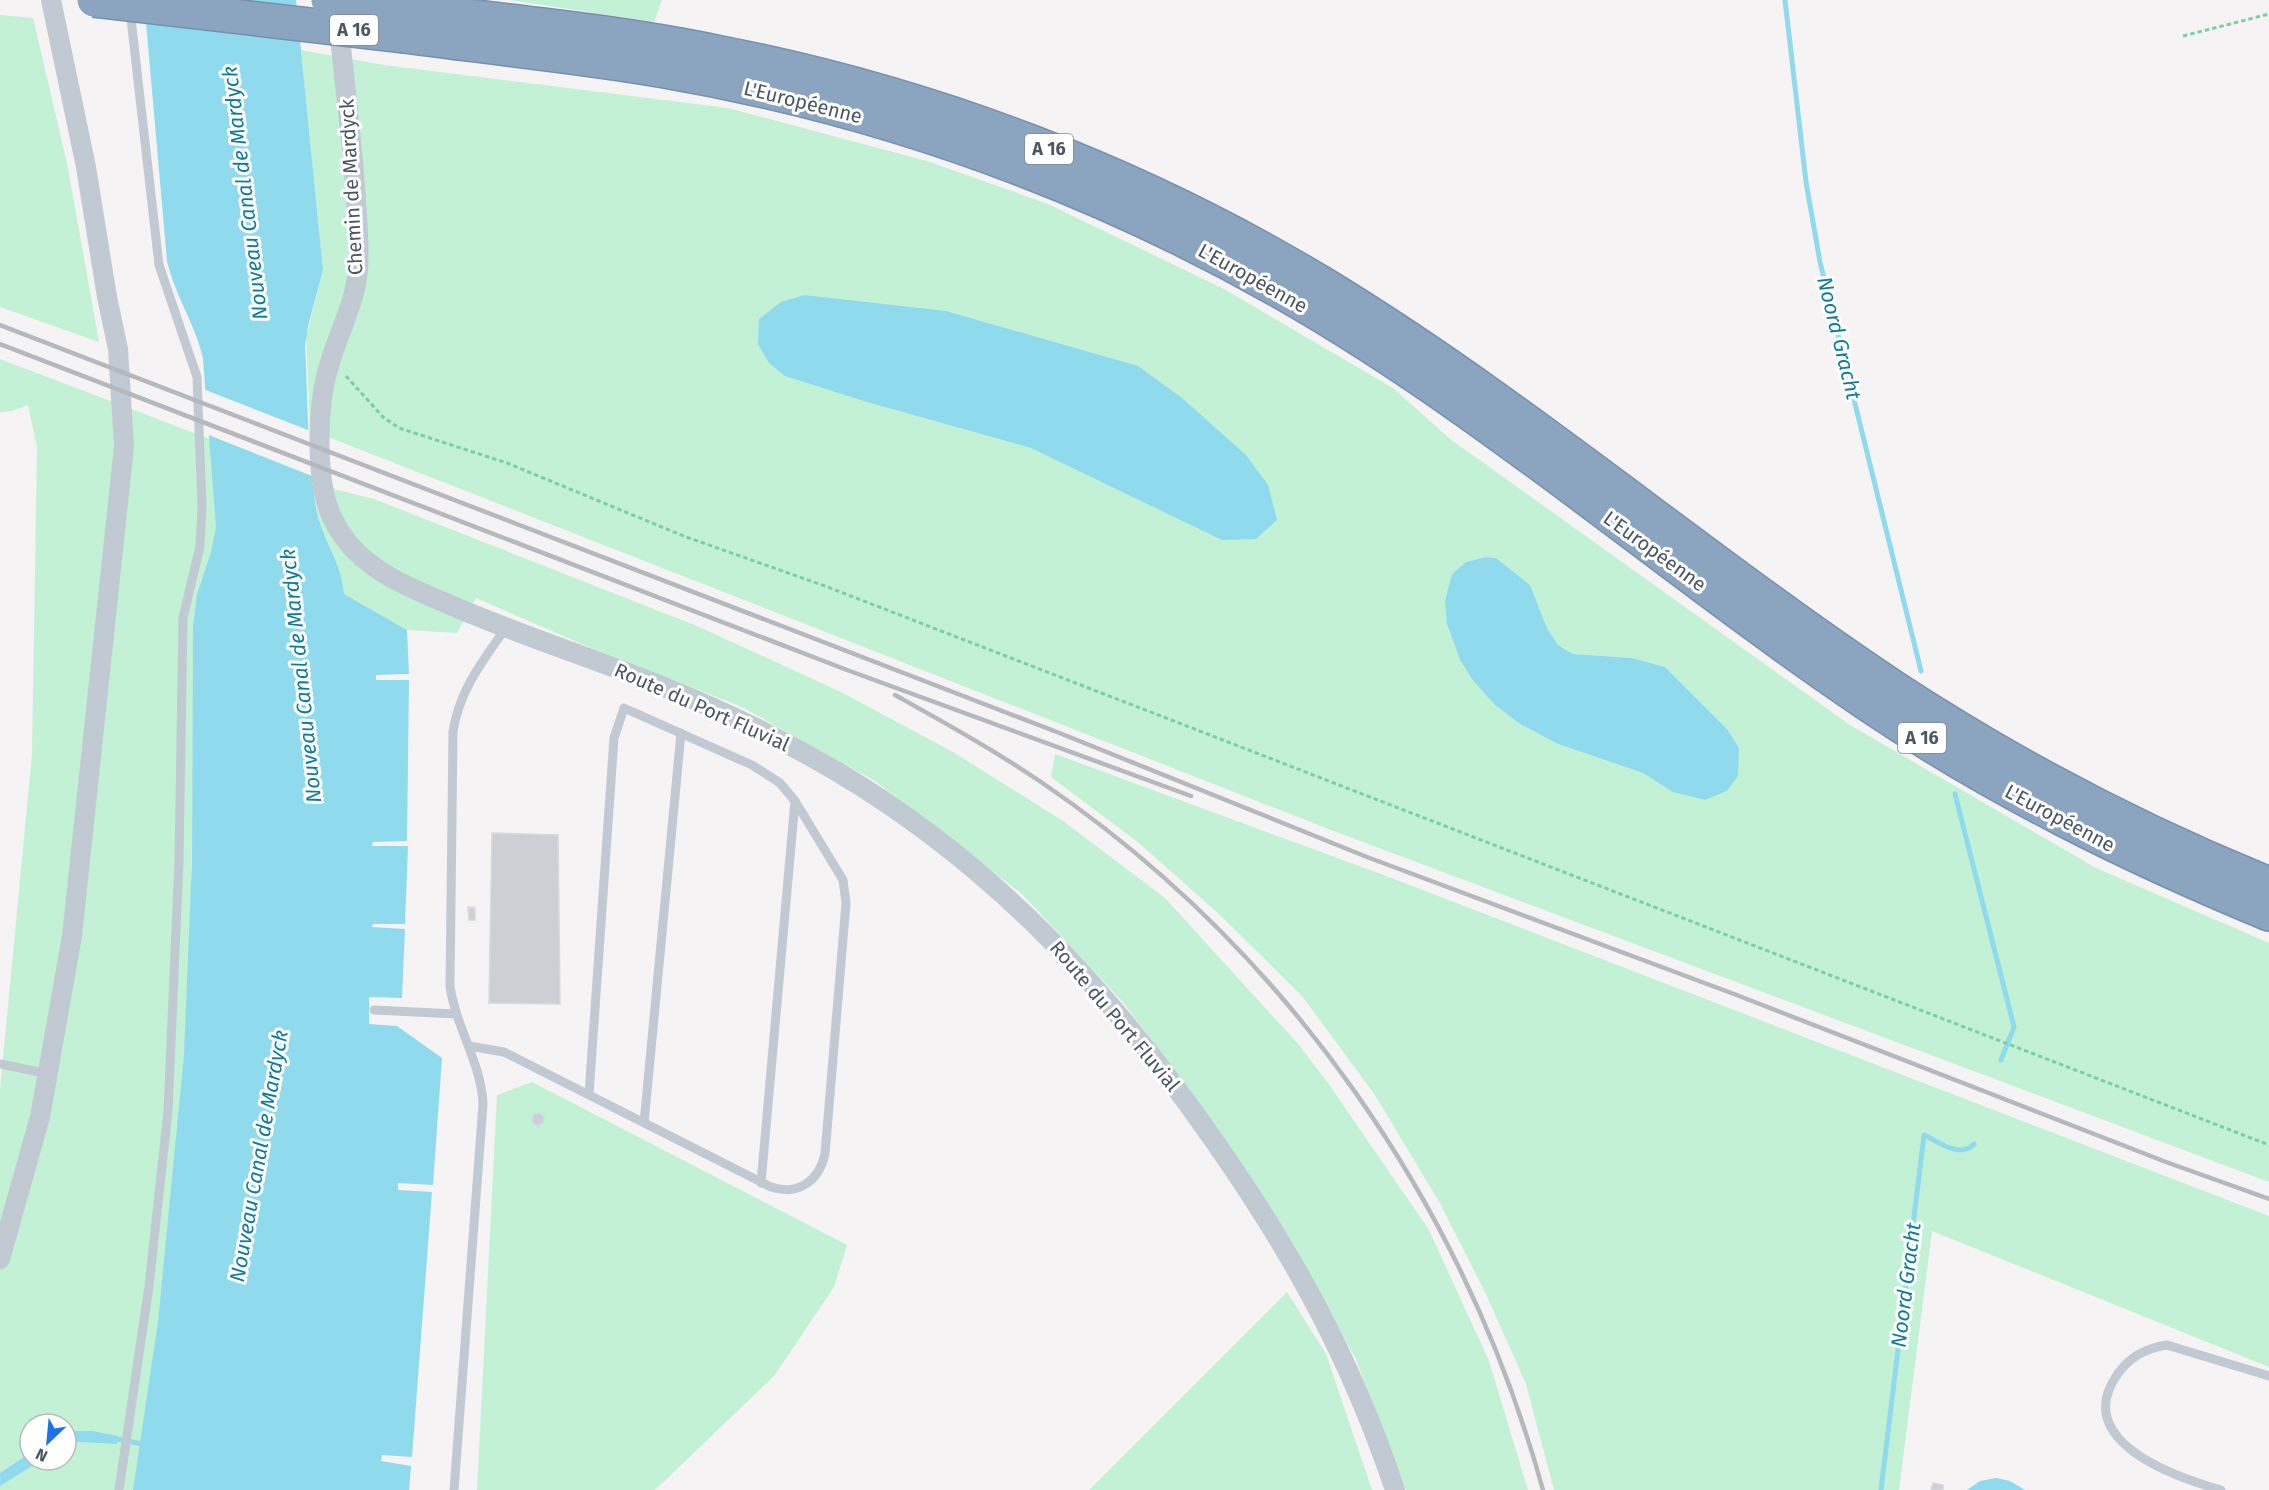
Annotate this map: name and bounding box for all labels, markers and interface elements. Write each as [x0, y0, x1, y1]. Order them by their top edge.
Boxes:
road number: A 16 [330, 15, 378, 45]
water label: Nouveau Canal de Mardyck [217, 65, 273, 321]
street label: L'Européenne [741, 76, 865, 128]
street label: Chemin de Mardyck [334, 97, 368, 276]
road number: A 16 [1025, 134, 1073, 164]
street label: L'Européenne [1194, 238, 1312, 318]
water label: Noord Gracht [1811, 274, 1867, 403]
street label: L'Européenne [1599, 506, 1711, 596]
water label: Nouveau Canal de Mardyck [275, 548, 327, 804]
street label: Route du Port Fluvial [611, 658, 793, 756]
road number: A 16 [1898, 723, 1946, 753]
street label: L'Européenne [2001, 779, 2119, 857]
street label: Route du Port Fluvial [1045, 936, 1185, 1096]
water label: Nouveau Canal de Mardyck [224, 1028, 294, 1284]
water label: Noord Gracht [1885, 1221, 1927, 1349]
north arrow [18, 1412, 78, 1472]
text: N [33, 1444, 51, 1466]

